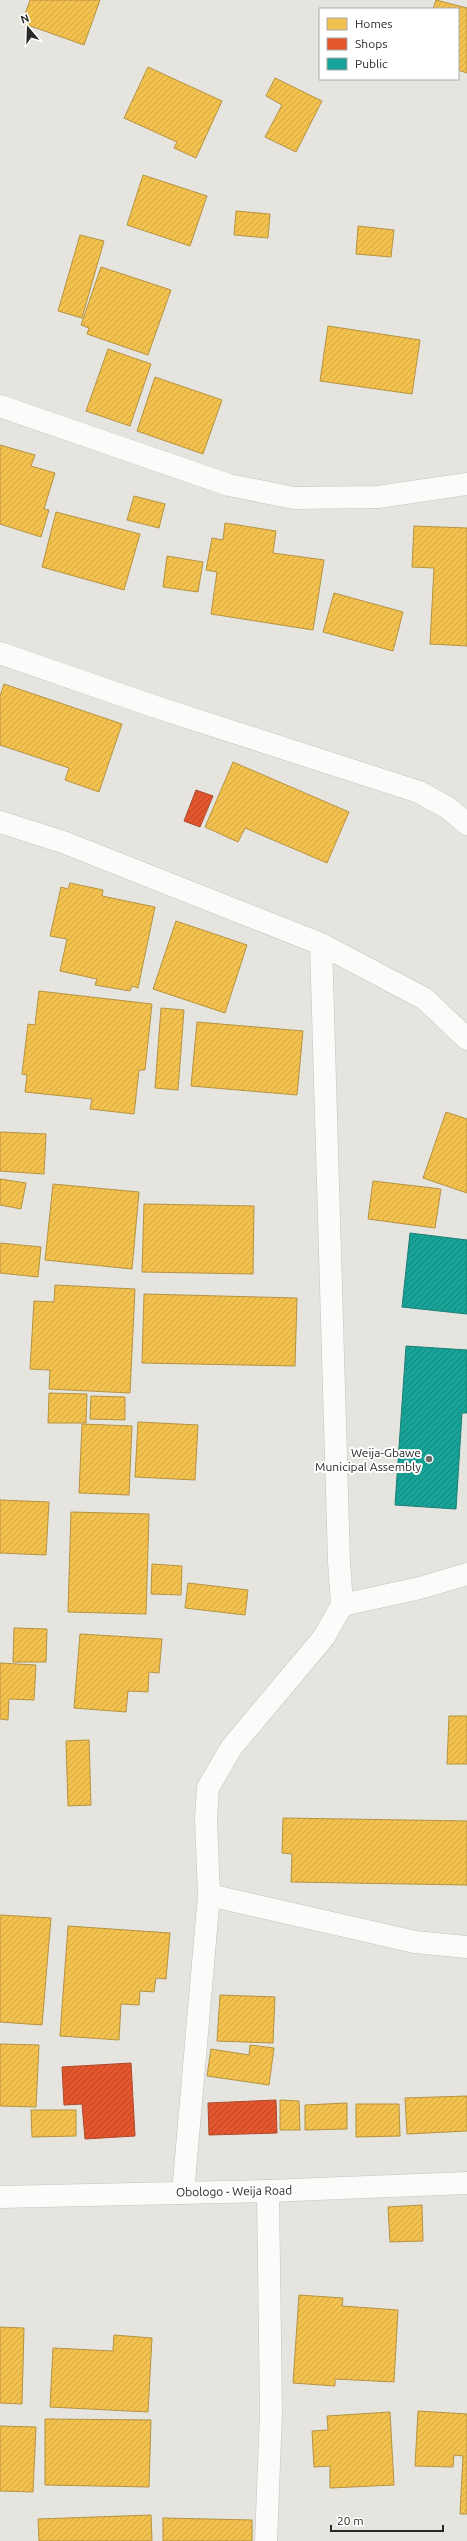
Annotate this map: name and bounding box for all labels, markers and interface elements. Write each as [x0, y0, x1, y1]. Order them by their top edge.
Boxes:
north arrow [8, 8, 48, 48]
legend [319, 8, 459, 80]
text: N [19, 12, 31, 26]
text: Homes [355, 17, 393, 30]
text: Shops [355, 37, 387, 50]
text: Public [355, 57, 388, 70]
place label: Weija-Gbawe Municipal Assembly [315, 1446, 421, 1473]
marker: Weija-Gbawe Municipal Assembly [424, 1454, 434, 1464]
street label: Obologo - Weija Road [176, 2183, 292, 2199]
scale bar [331, 2507, 443, 2533]
text: 20 m [337, 2514, 364, 2527]

